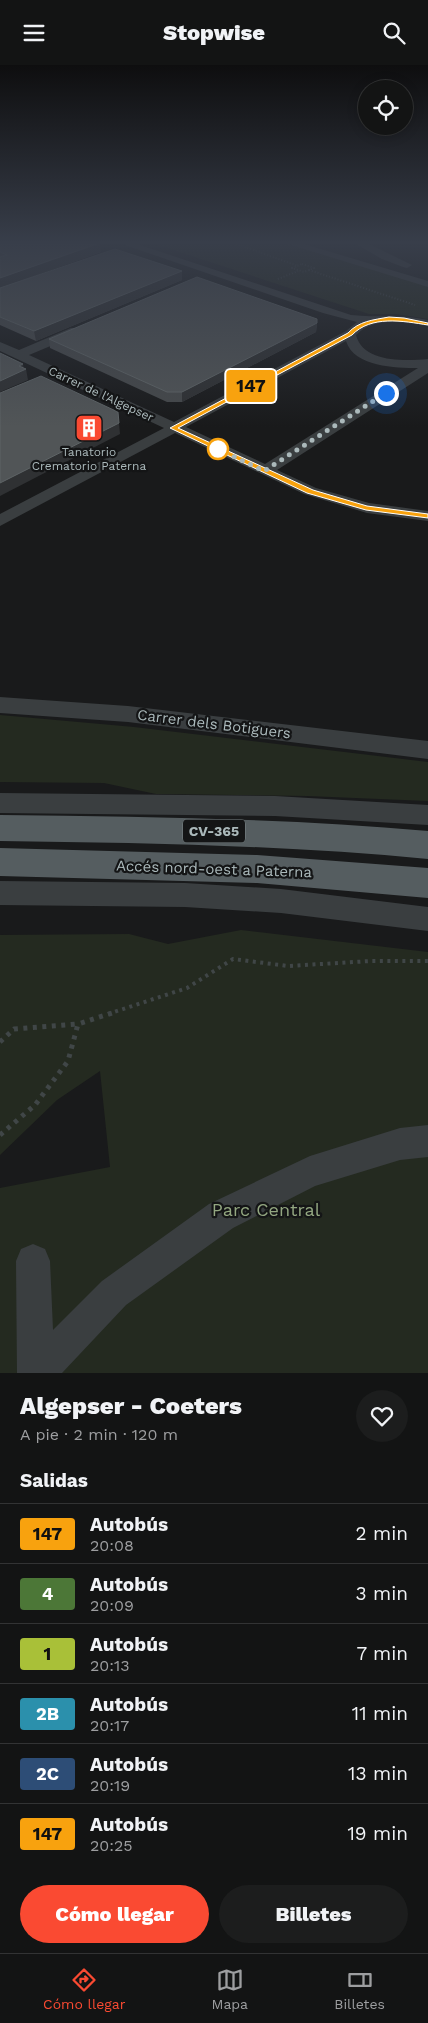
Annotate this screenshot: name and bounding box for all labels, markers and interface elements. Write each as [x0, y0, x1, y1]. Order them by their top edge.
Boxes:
icon: menu [20, 19, 48, 47]
icon: search [380, 19, 408, 47]
text: Stopwise [163, 20, 265, 45]
map controls [358, 80, 413, 135]
button: locate [358, 80, 413, 135]
street label: Carrer de l'Algepser [46, 363, 156, 425]
line badge: 147 [222, 370, 280, 402]
text: 147 [236, 375, 266, 396]
your location [374, 381, 399, 406]
building icon: Tanatorio Crematorio Paterna [74, 413, 104, 443]
unlabelled marker [207, 438, 229, 460]
place label: Tanatorio Crematorio Paterna [32, 445, 146, 473]
street label: Carrer dels Botiguers [136, 706, 292, 742]
road number: CV-365 [183, 819, 245, 843]
street label: Accés nord-oest a Paterna [116, 857, 313, 881]
park label: Parc Central [212, 1199, 321, 1220]
button: heart [356, 1390, 408, 1442]
text: Algepser - Coeters [20, 1392, 242, 1420]
text: A pie · 2 min · 120 m [20, 1425, 178, 1444]
text: Salidas [20, 1469, 88, 1492]
text: Autobús [90, 1513, 168, 1536]
text: 2 min [356, 1522, 408, 1545]
text: 147 [33, 1523, 62, 1544]
text: 20:08 [90, 1536, 134, 1555]
text: Autobús [90, 1573, 168, 1596]
text: 3 min [356, 1582, 408, 1605]
text: 4 [42, 1583, 53, 1604]
text: 20:09 [90, 1596, 134, 1615]
text: Autobús [90, 1633, 168, 1656]
text: 7 min [357, 1642, 408, 1665]
text: 1 [44, 1643, 51, 1664]
text: 20:13 [90, 1656, 130, 1675]
text: Autobús [90, 1693, 168, 1716]
text: 11 min [352, 1702, 408, 1725]
text: 2B [36, 1703, 59, 1724]
text: 20:17 [90, 1716, 129, 1735]
text: Autobús [90, 1753, 168, 1776]
text: 13 min [348, 1762, 408, 1785]
text: 2C [36, 1763, 59, 1784]
text: 20:19 [90, 1776, 130, 1795]
text: Autobús [90, 1813, 168, 1836]
text: 19 min [347, 1822, 408, 1845]
text: 147 [33, 1823, 62, 1844]
text: 20:25 [90, 1836, 133, 1855]
button: Cómo llegar [20, 1885, 209, 1943]
button: Billetes [219, 1885, 408, 1943]
tab: Cómo llegar [43, 1966, 125, 2012]
tab: Mapa [212, 1966, 248, 2012]
tab: Billetes [334, 1966, 385, 2012]

